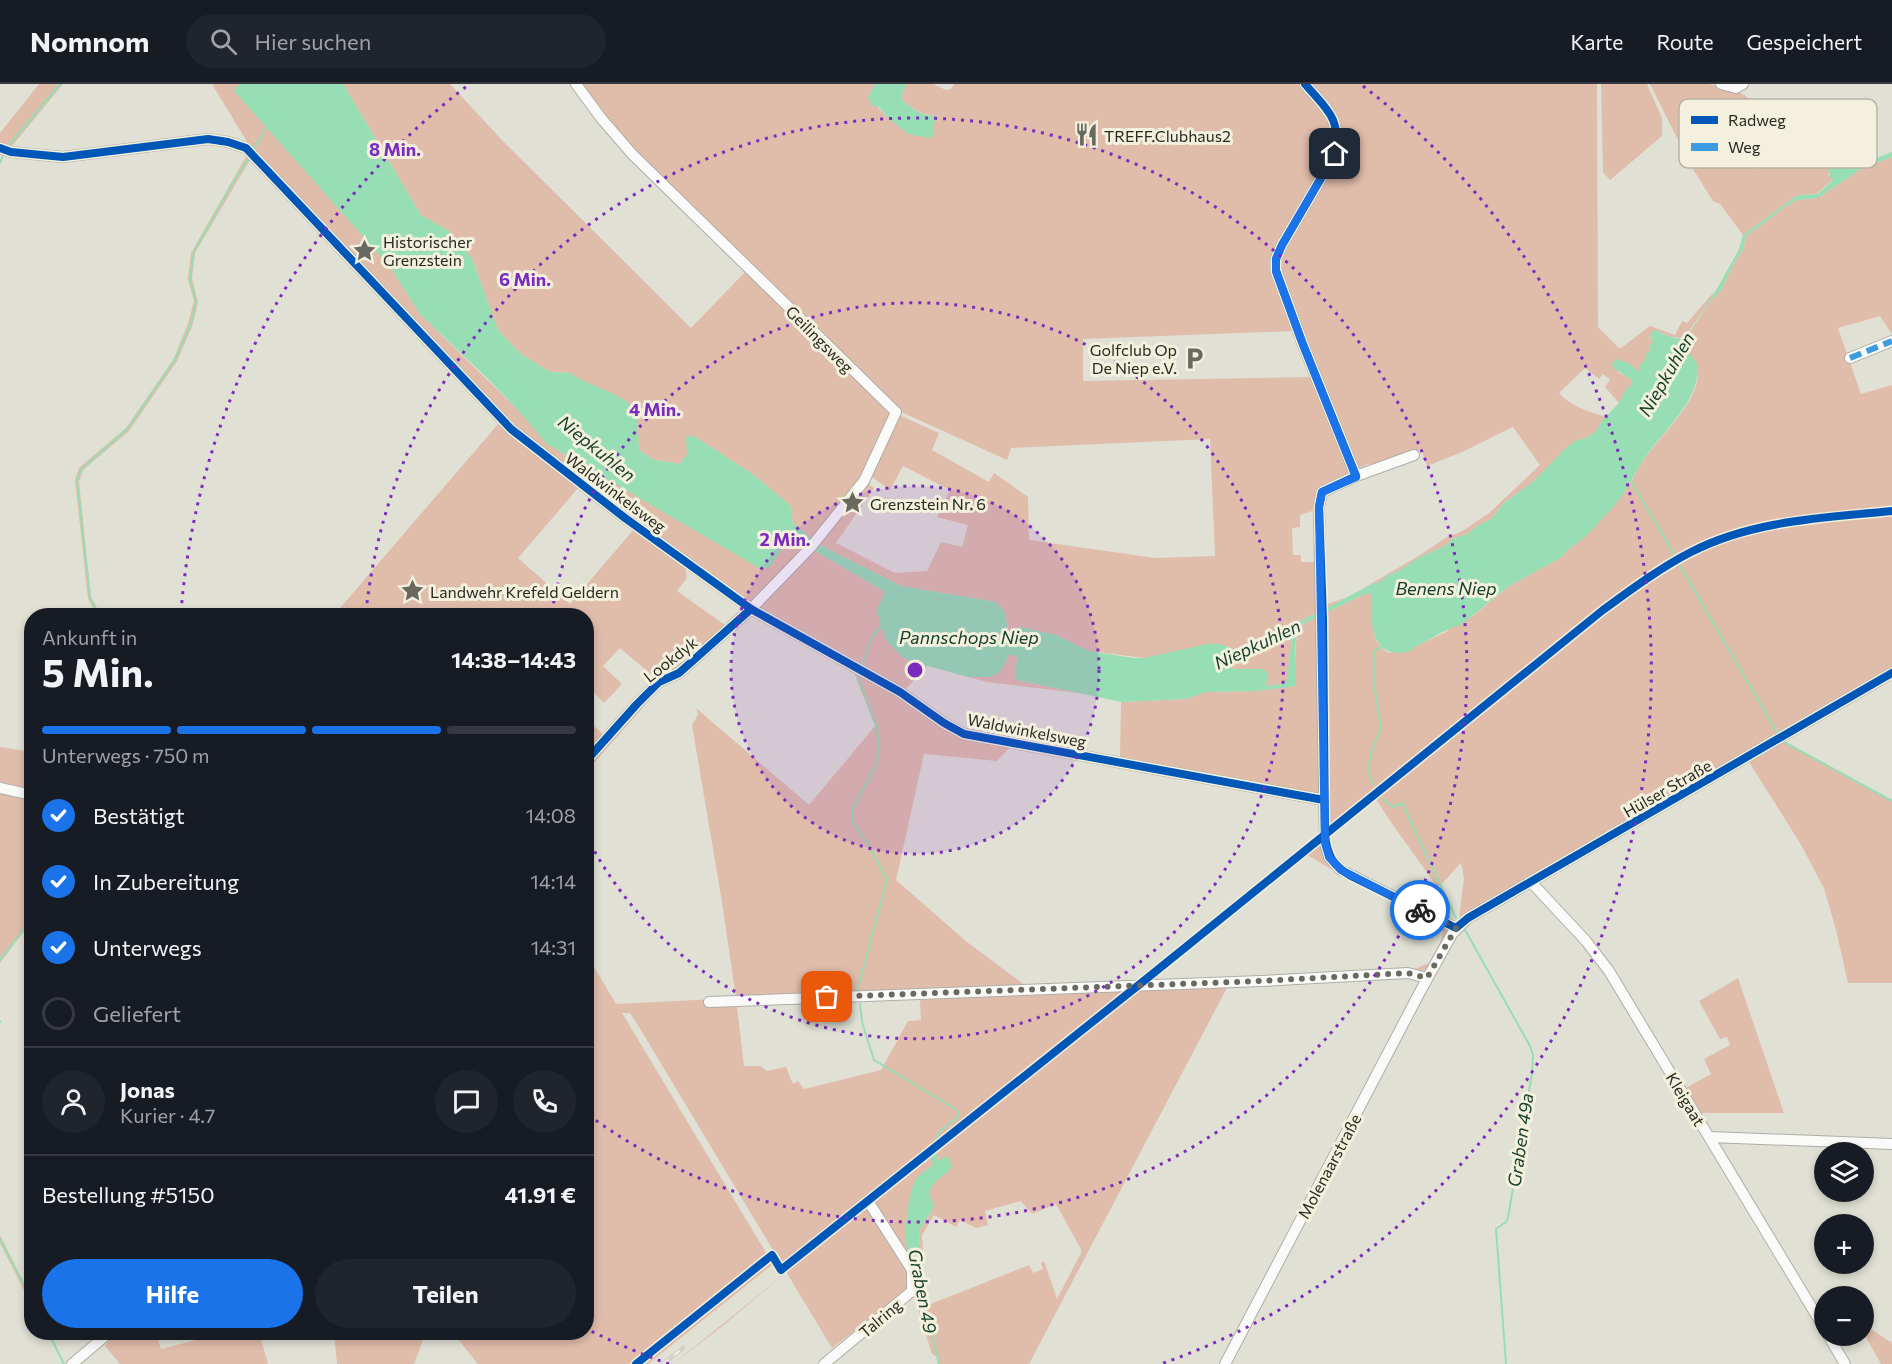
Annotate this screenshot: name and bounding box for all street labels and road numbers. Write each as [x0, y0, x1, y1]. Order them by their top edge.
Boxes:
street label: Geilingsweg [783, 302, 858, 377]
street label: Waldwinkelsweg [562, 448, 670, 536]
street label: Lookdyk [639, 632, 701, 686]
street label: Waldwinkelsweg [966, 709, 1088, 751]
street label: Hülser Straße [1620, 755, 1714, 821]
street label: Kleigaat [1663, 1069, 1710, 1130]
street label: Molenaarstraße [1293, 1110, 1365, 1222]
street label: Talring [855, 1295, 905, 1341]

